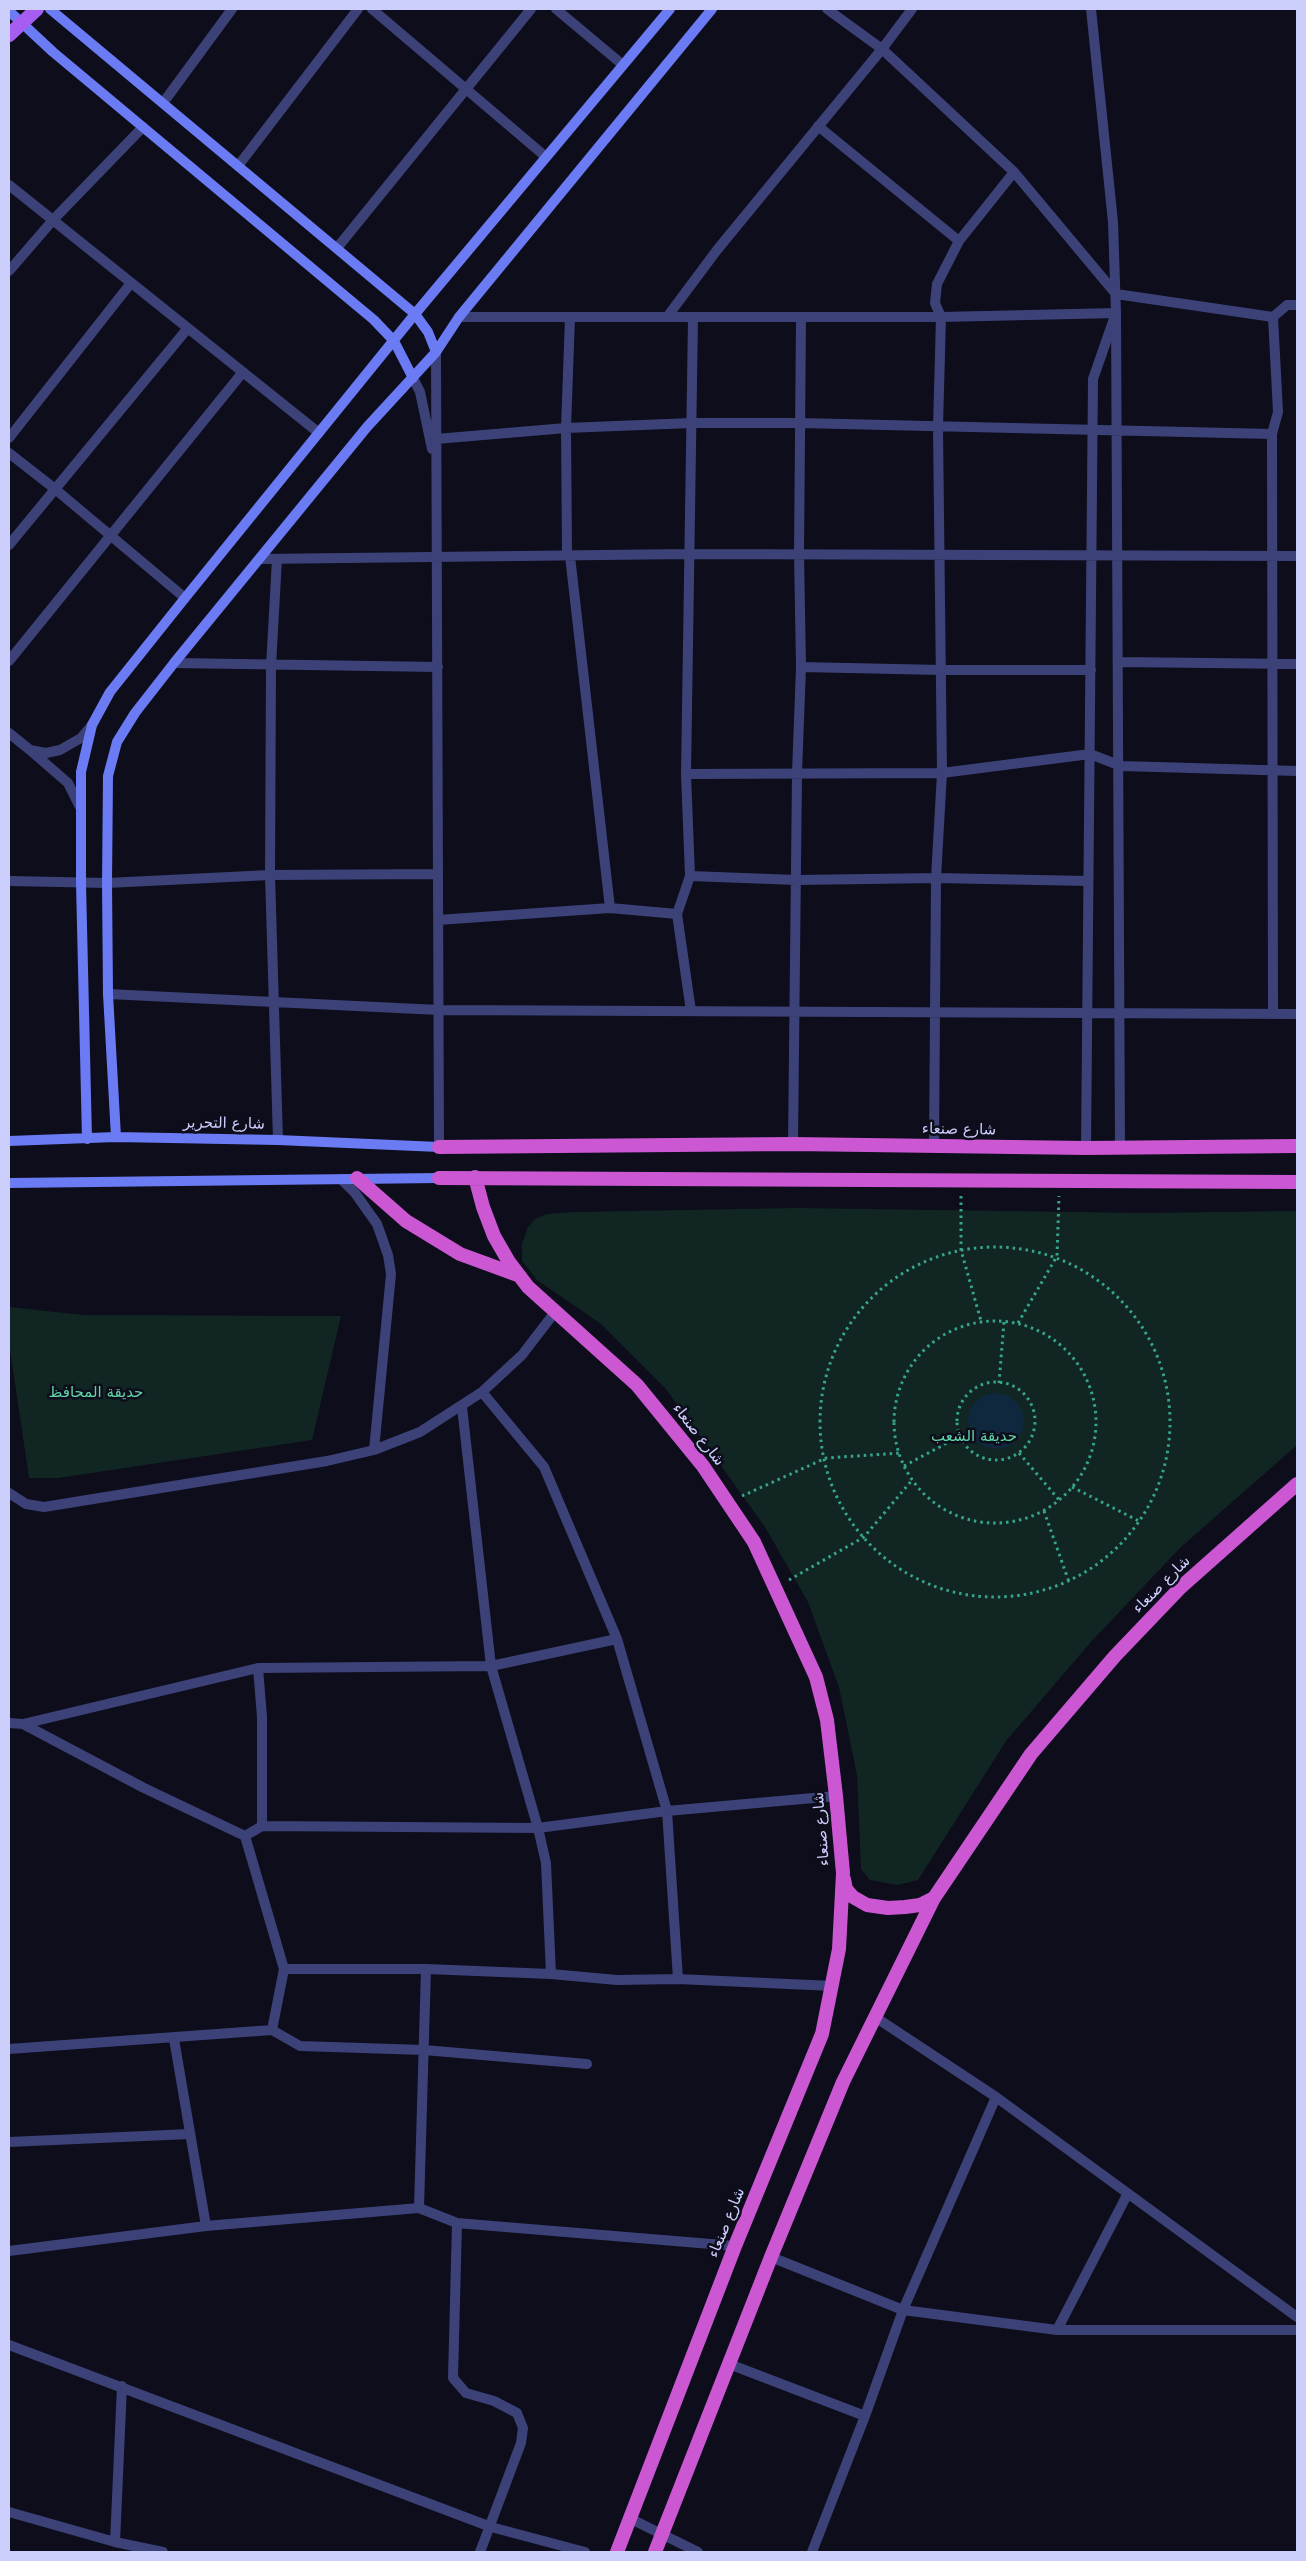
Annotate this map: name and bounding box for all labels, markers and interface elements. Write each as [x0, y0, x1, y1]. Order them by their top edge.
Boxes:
street label: شارع التحرير [183, 1114, 265, 1134]
street label: شارع صنعاء [922, 1120, 996, 1140]
park label: حديقة المحافظ [49, 1384, 143, 1402]
street label: شارع صنعاء [668, 1400, 728, 1470]
park label: حديقة الشعب [931, 1428, 1017, 1446]
street label: شارع صنعاء [1129, 1552, 1195, 1618]
street label: شارع صنعاء [810, 1791, 834, 1867]
street label: شارع صنعاء [705, 2185, 749, 2261]

